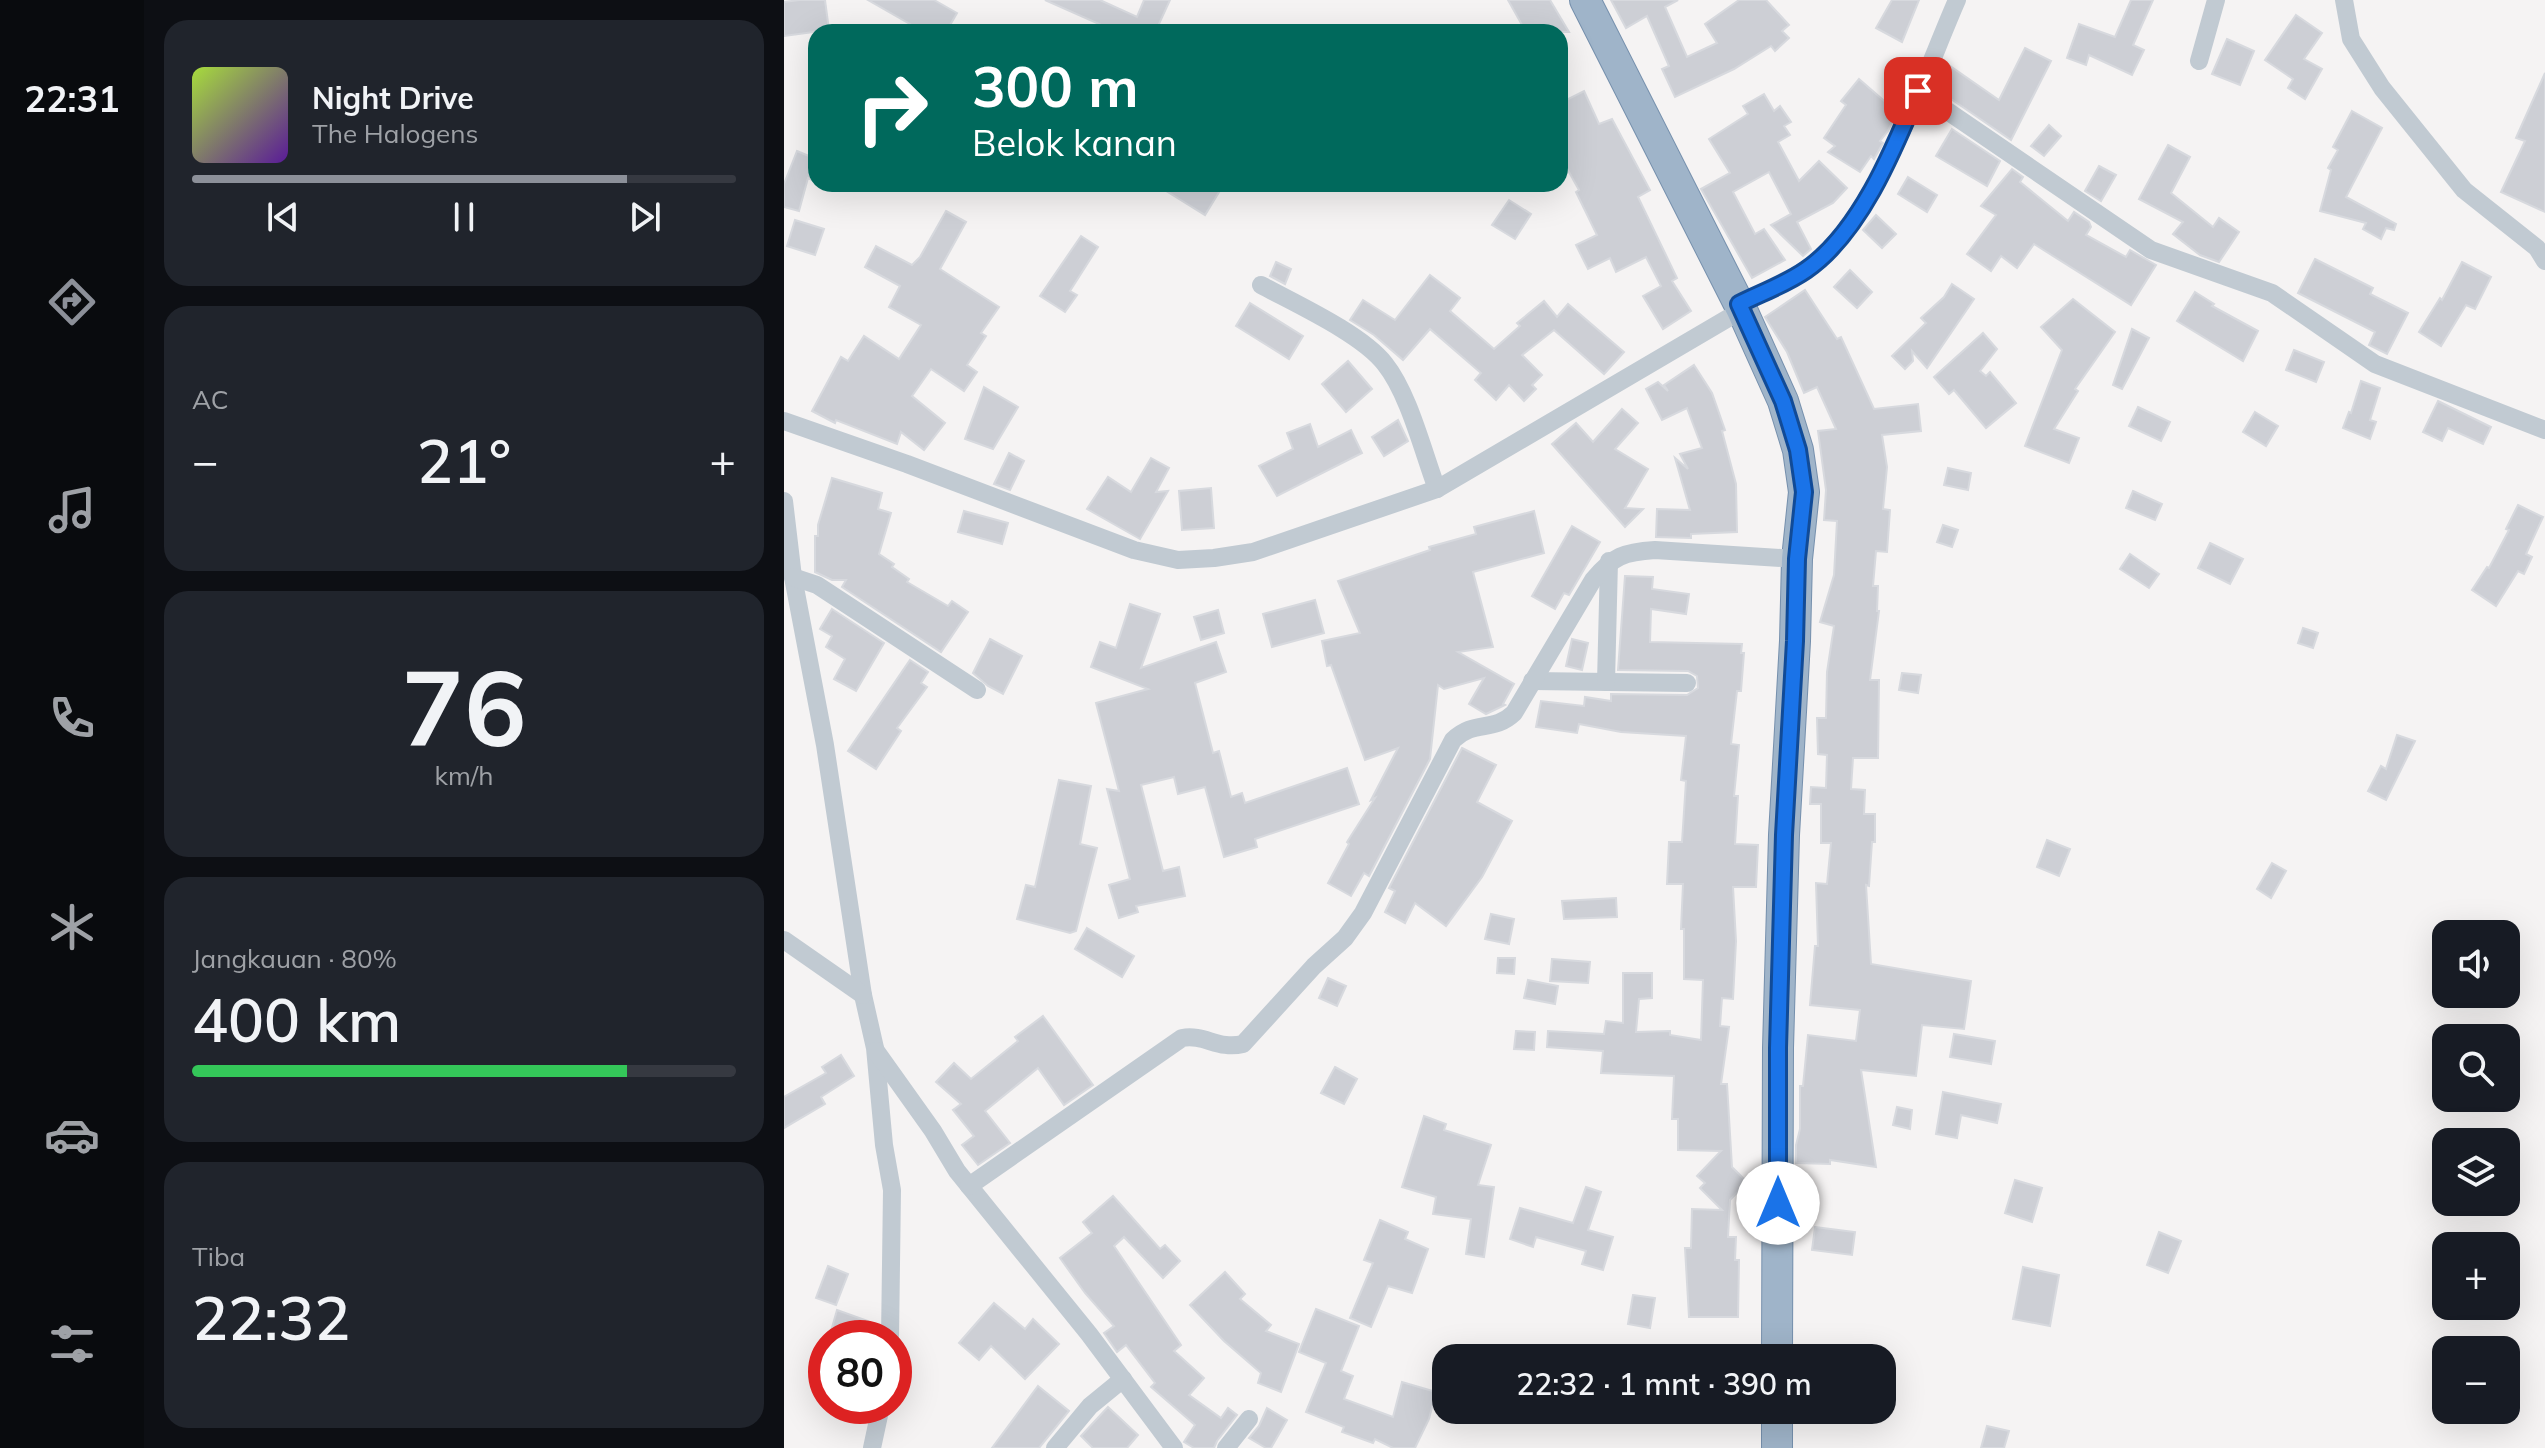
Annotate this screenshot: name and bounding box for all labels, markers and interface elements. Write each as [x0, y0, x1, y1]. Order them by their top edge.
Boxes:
text: 300 m [972, 51, 1139, 121]
icon: right [840, 56, 944, 160]
pin [1884, 57, 1952, 125]
icon: arrive [1896, 69, 1940, 113]
text: 22:31 [24, 76, 120, 121]
text: Night Drive [312, 79, 474, 117]
text: The Halogens [312, 117, 478, 150]
text: Belok kanan [972, 120, 1177, 165]
icon: previous [261, 195, 305, 239]
icon: pause [442, 195, 486, 239]
icon: next [623, 195, 667, 239]
icon: directions [44, 274, 100, 330]
text: AC [192, 383, 229, 416]
text: 21° [417, 423, 511, 498]
text: − [192, 433, 218, 488]
text: + [710, 433, 736, 488]
icon: music [44, 482, 100, 538]
text: 76 [402, 641, 526, 772]
icon: phone [44, 690, 100, 746]
text: km/h [435, 759, 493, 792]
icon: climate [44, 899, 100, 955]
map controls [2432, 920, 2520, 1424]
button: sound [2432, 920, 2520, 1008]
text: Jangkauan · 80% [192, 942, 397, 975]
text: 400 km [192, 982, 401, 1057]
button: search [2432, 1024, 2520, 1112]
icon: car [44, 1107, 100, 1163]
button: layers [2432, 1128, 2520, 1216]
position arrow [1736, 1161, 1820, 1245]
button: + [2432, 1232, 2520, 1320]
text: Tiba [192, 1240, 245, 1273]
text: 22:32 [192, 1280, 350, 1355]
icon: filters [44, 1316, 100, 1372]
speed limit sign: 80 [808, 1320, 912, 1424]
button: − [2432, 1336, 2520, 1424]
text: 22:32 · 1 mnt · 390 m [1516, 1365, 1812, 1403]

